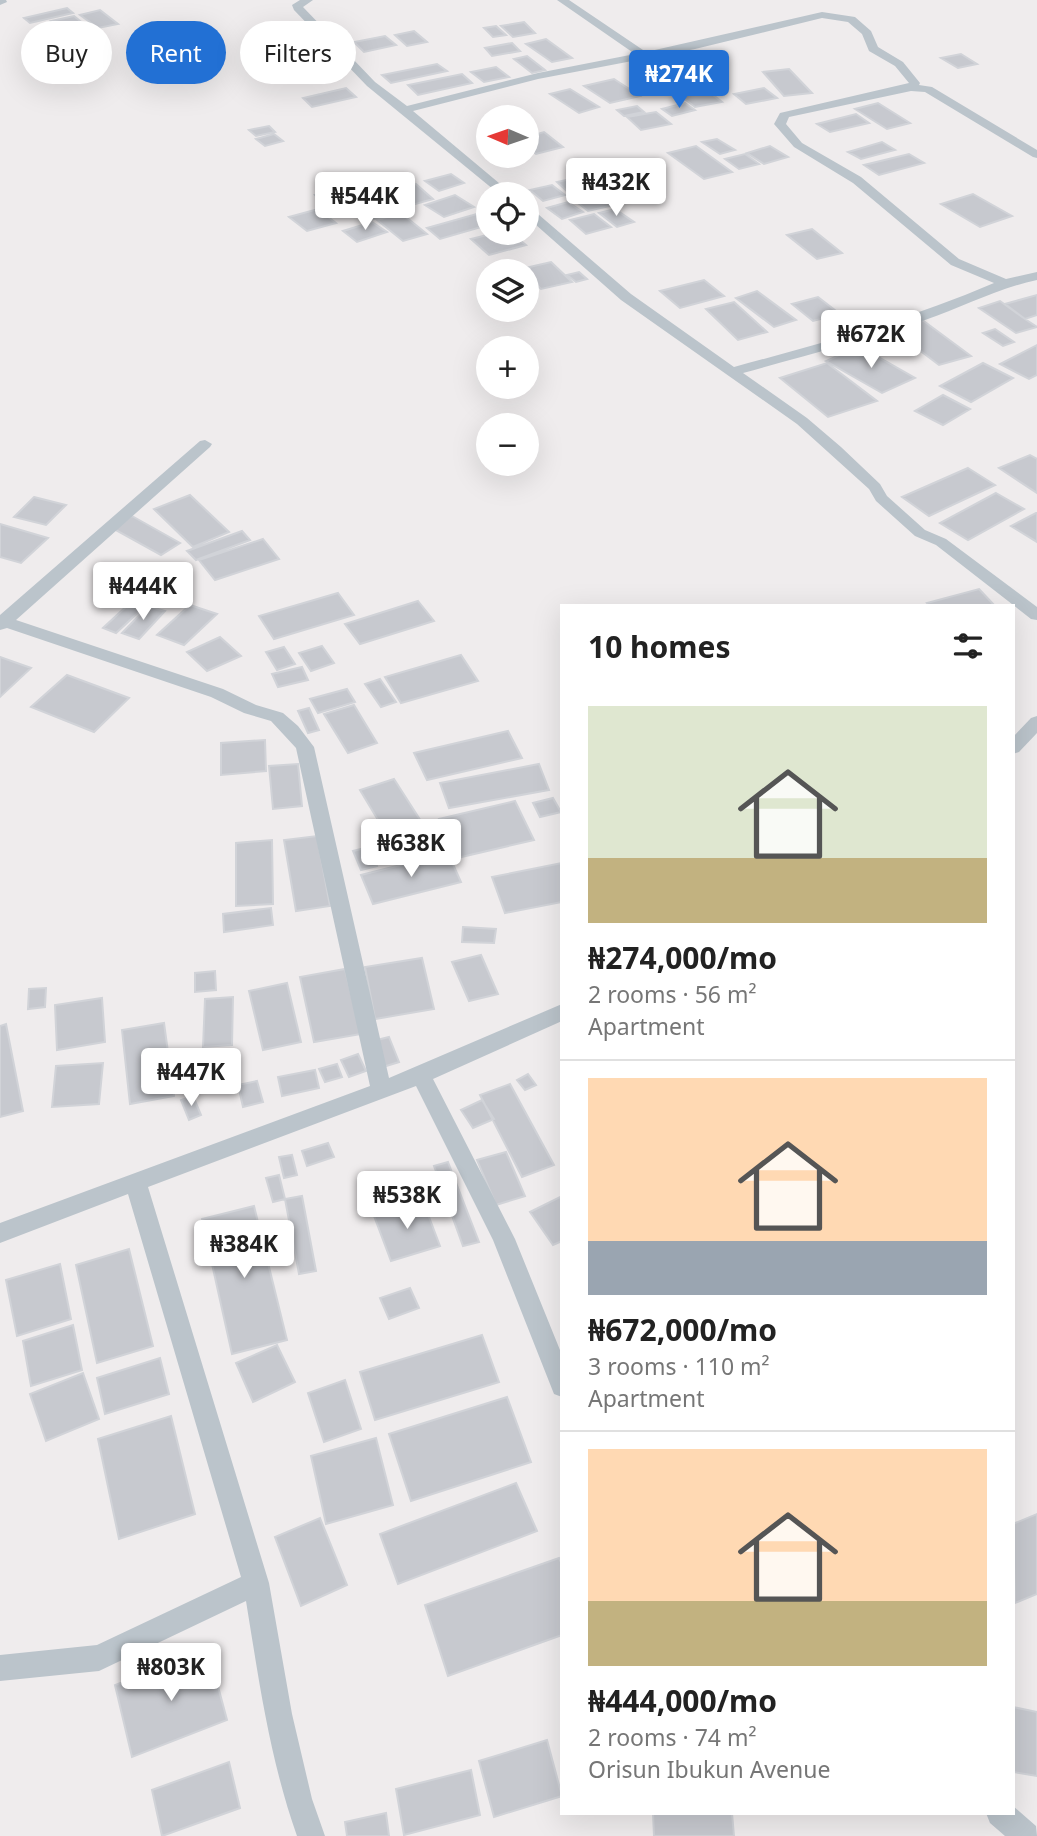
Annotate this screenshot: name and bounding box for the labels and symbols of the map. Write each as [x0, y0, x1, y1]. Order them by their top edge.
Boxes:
pin: ₦274K [630, 50, 728, 110]
north arrow [476, 105, 539, 168]
pin: ₦432K [567, 158, 665, 218]
pin: ₦544K [316, 173, 414, 232]
pin: ₦672K [822, 310, 920, 370]
pin: ₦444K [94, 562, 192, 622]
pin: ₦638K [362, 820, 460, 879]
pin: ₦447K [142, 1048, 240, 1108]
pin: ₦538K [358, 1172, 456, 1231]
pin: ₦384K [195, 1220, 293, 1280]
pin: ₦803K [122, 1644, 220, 1703]

